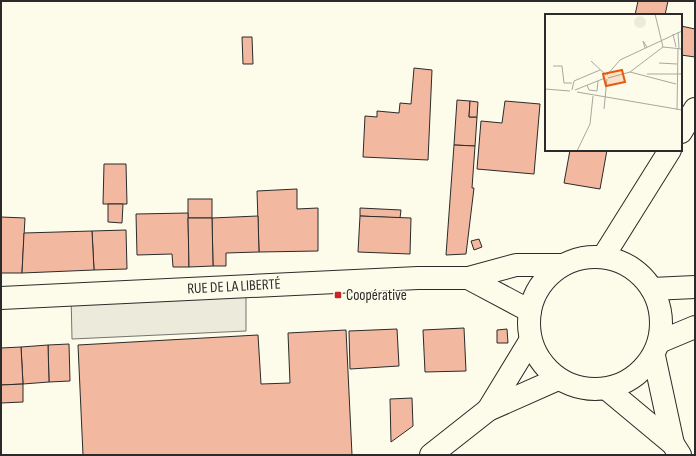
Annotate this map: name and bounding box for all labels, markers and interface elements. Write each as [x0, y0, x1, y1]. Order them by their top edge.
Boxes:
inset map [545, 14, 682, 151]
street label: RUE DE LA LIBERTÉ [187, 275, 281, 298]
place label: Coopérative [346, 286, 407, 305]
marker: Coopérative [333, 290, 343, 300]

